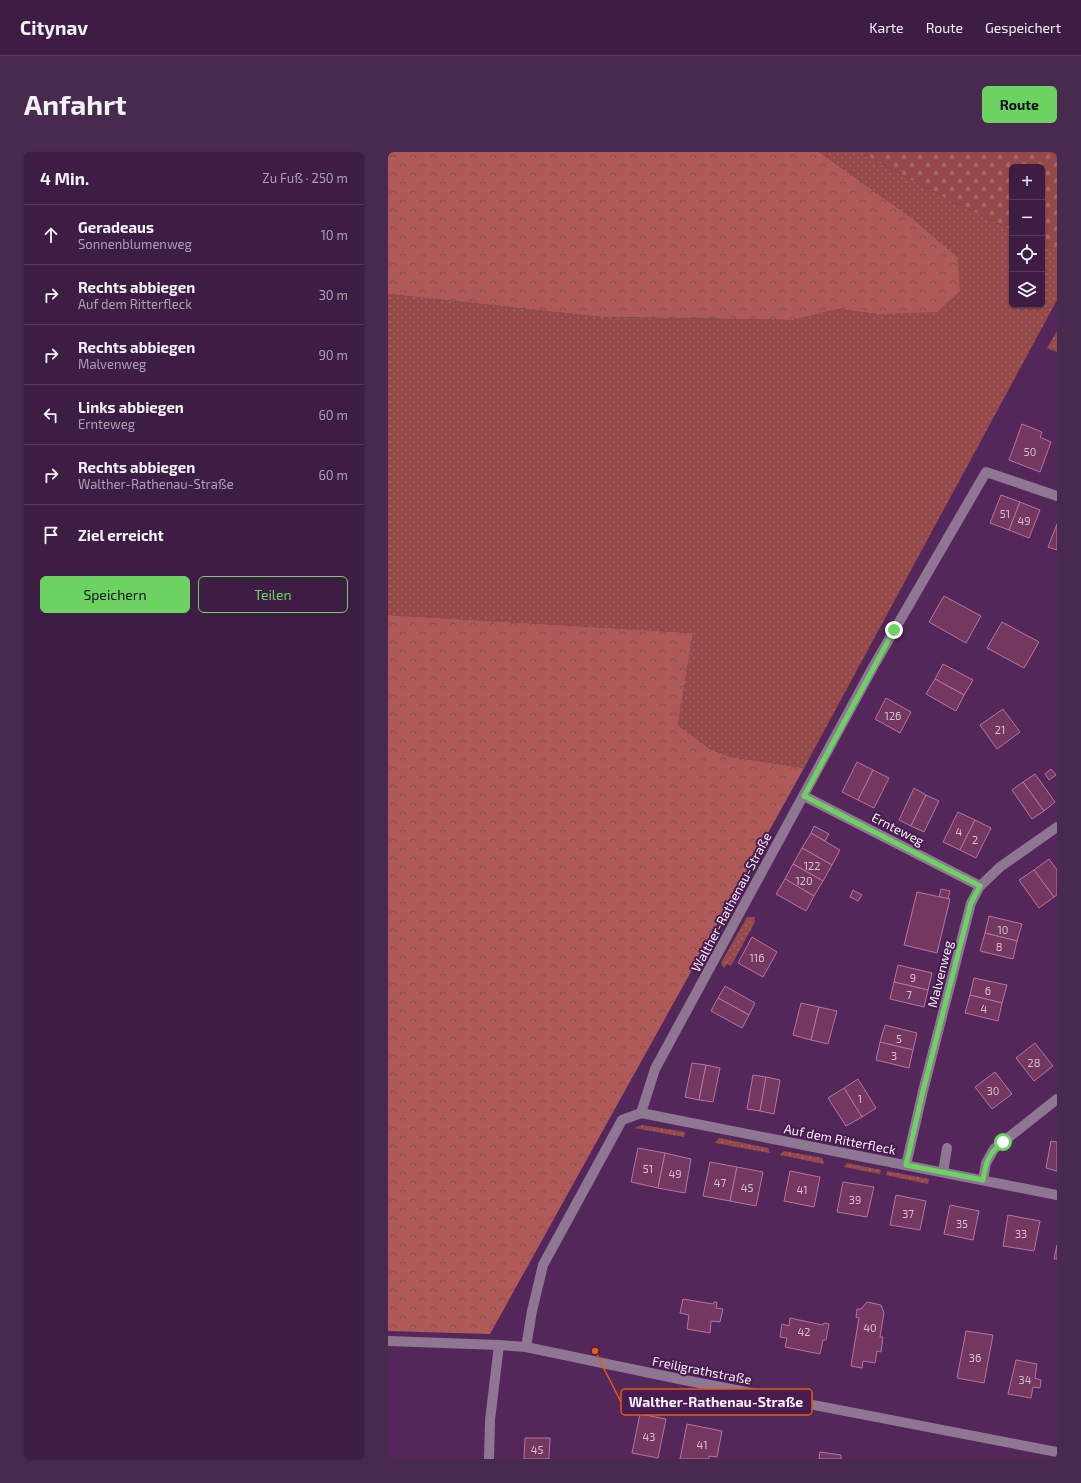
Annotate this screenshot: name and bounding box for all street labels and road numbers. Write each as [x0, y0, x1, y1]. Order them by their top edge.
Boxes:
street label: Ernteweg [869, 809, 927, 849]
street label: Walther-Rathenau-Straße [687, 829, 775, 975]
street label: Malvenweg [924, 939, 956, 1009]
street label: Auf dem Ritterfleck [783, 1120, 898, 1158]
street label: Freiligrathstraße [651, 1353, 753, 1387]

